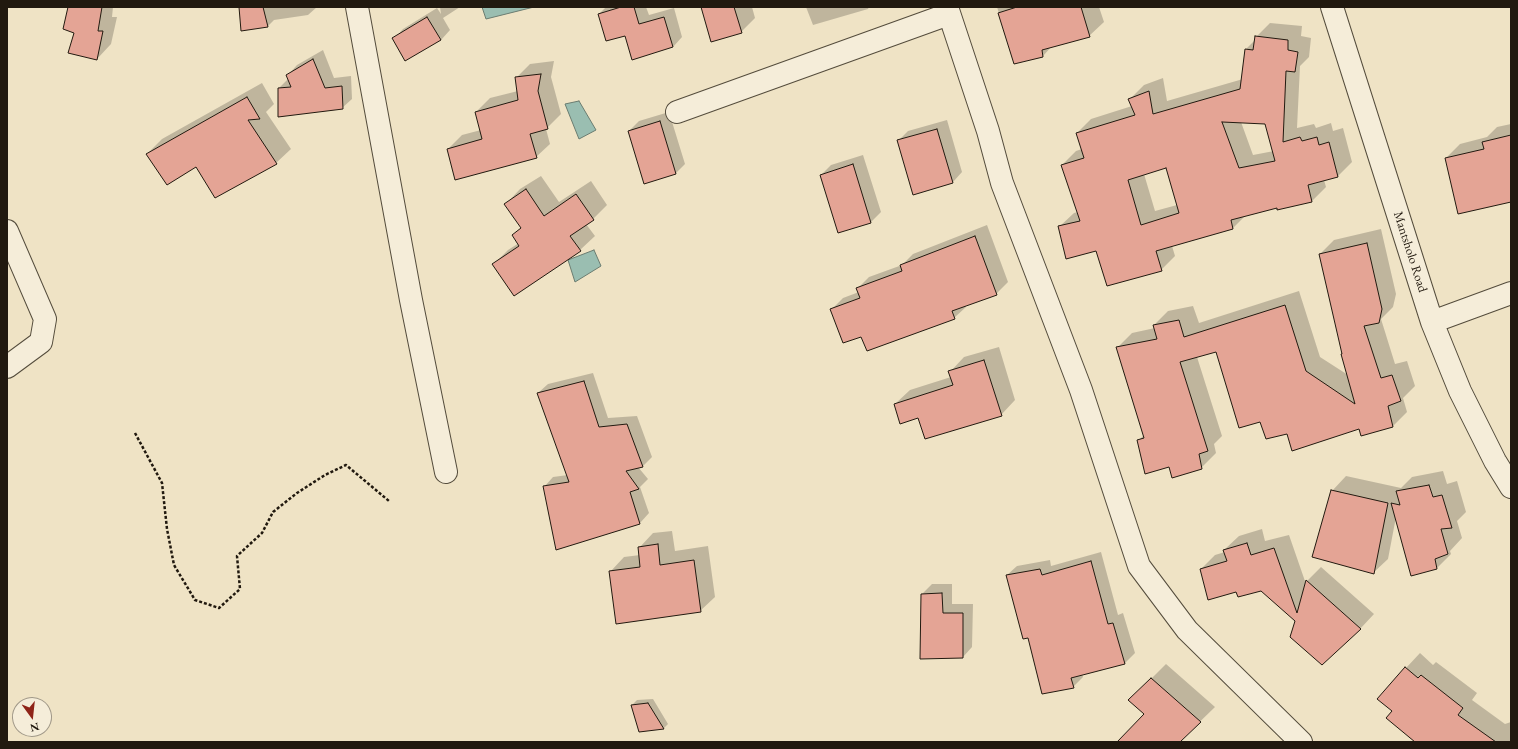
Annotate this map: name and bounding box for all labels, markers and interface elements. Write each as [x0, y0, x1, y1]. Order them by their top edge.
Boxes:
street label: Mantsholo Road [1390, 210, 1430, 294]
north arrow [12, 697, 52, 737]
text: N [29, 720, 41, 736]

